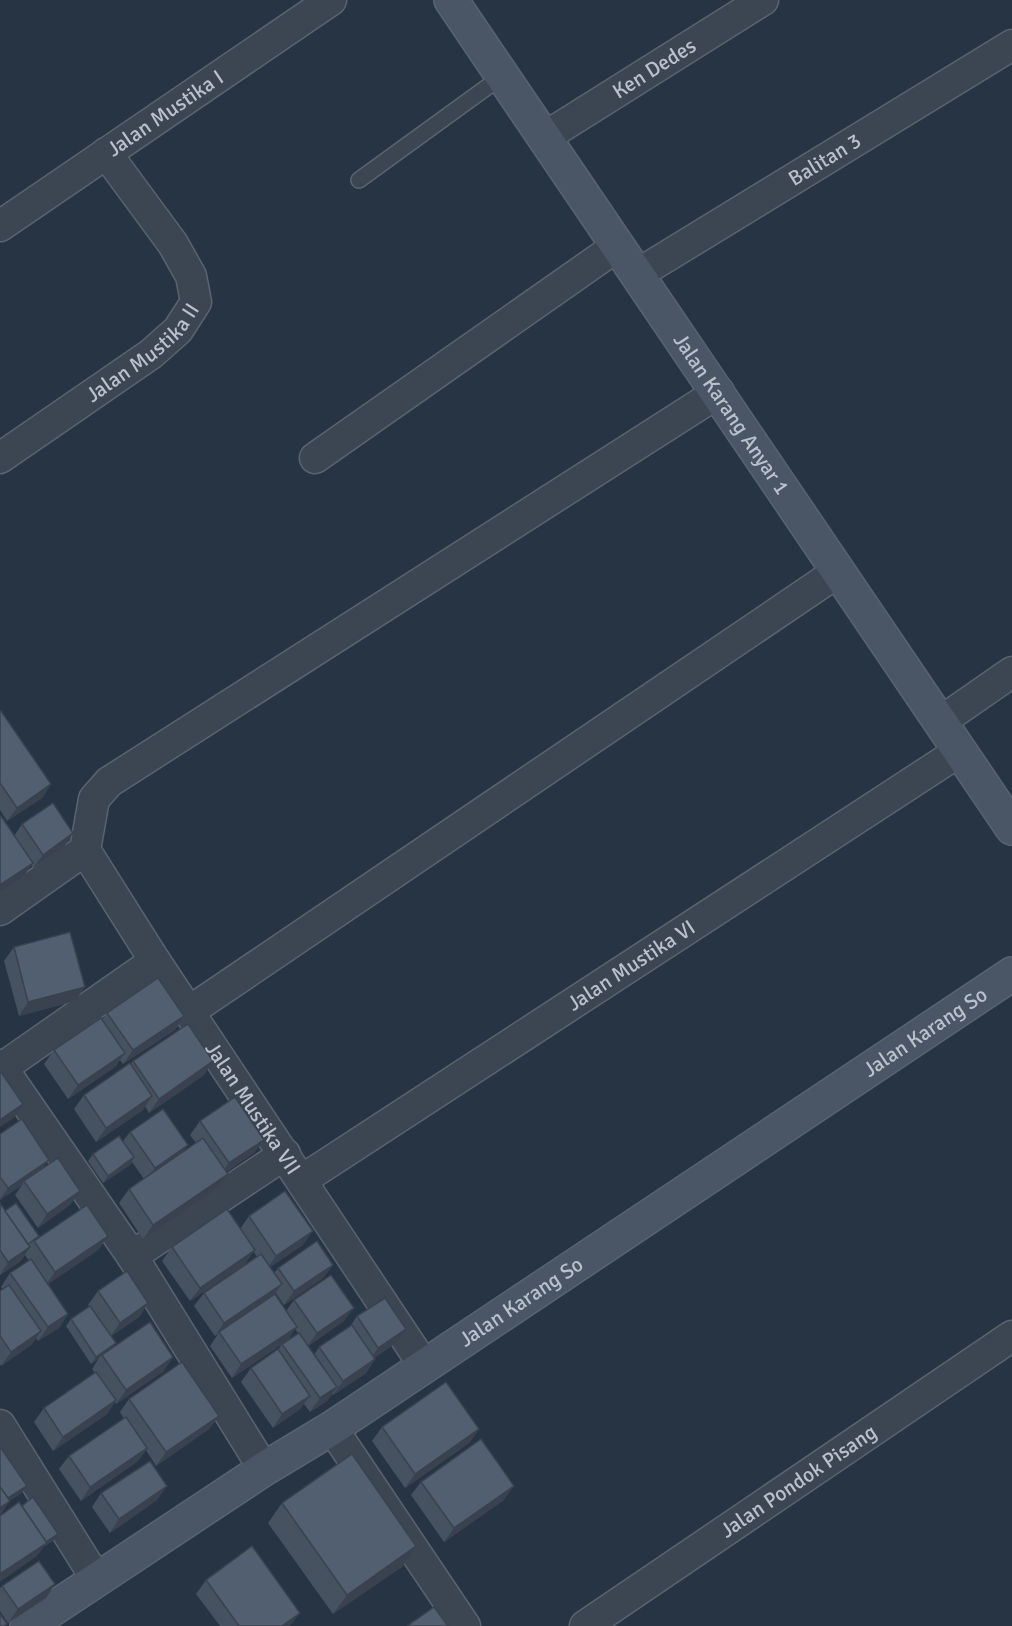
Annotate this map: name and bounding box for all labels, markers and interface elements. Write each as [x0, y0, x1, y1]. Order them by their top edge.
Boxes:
street label: Ken Dedes [608, 32, 701, 104]
street label: Jalan Mustika I [102, 64, 228, 162]
street label: Balitan 3 [784, 128, 866, 192]
street label: Jalan Mustika II [81, 298, 205, 408]
street label: Jalan Karang Anyar 1 [668, 328, 795, 499]
street label: Jalan Mustika VI [562, 914, 700, 1017]
street label: Jalan Karang So [858, 981, 992, 1083]
street label: Jalan Mustika VII [200, 1037, 306, 1179]
street label: Jalan Karang So [454, 1251, 588, 1352]
street label: Jalan Pondok Pisang [715, 1419, 882, 1543]

